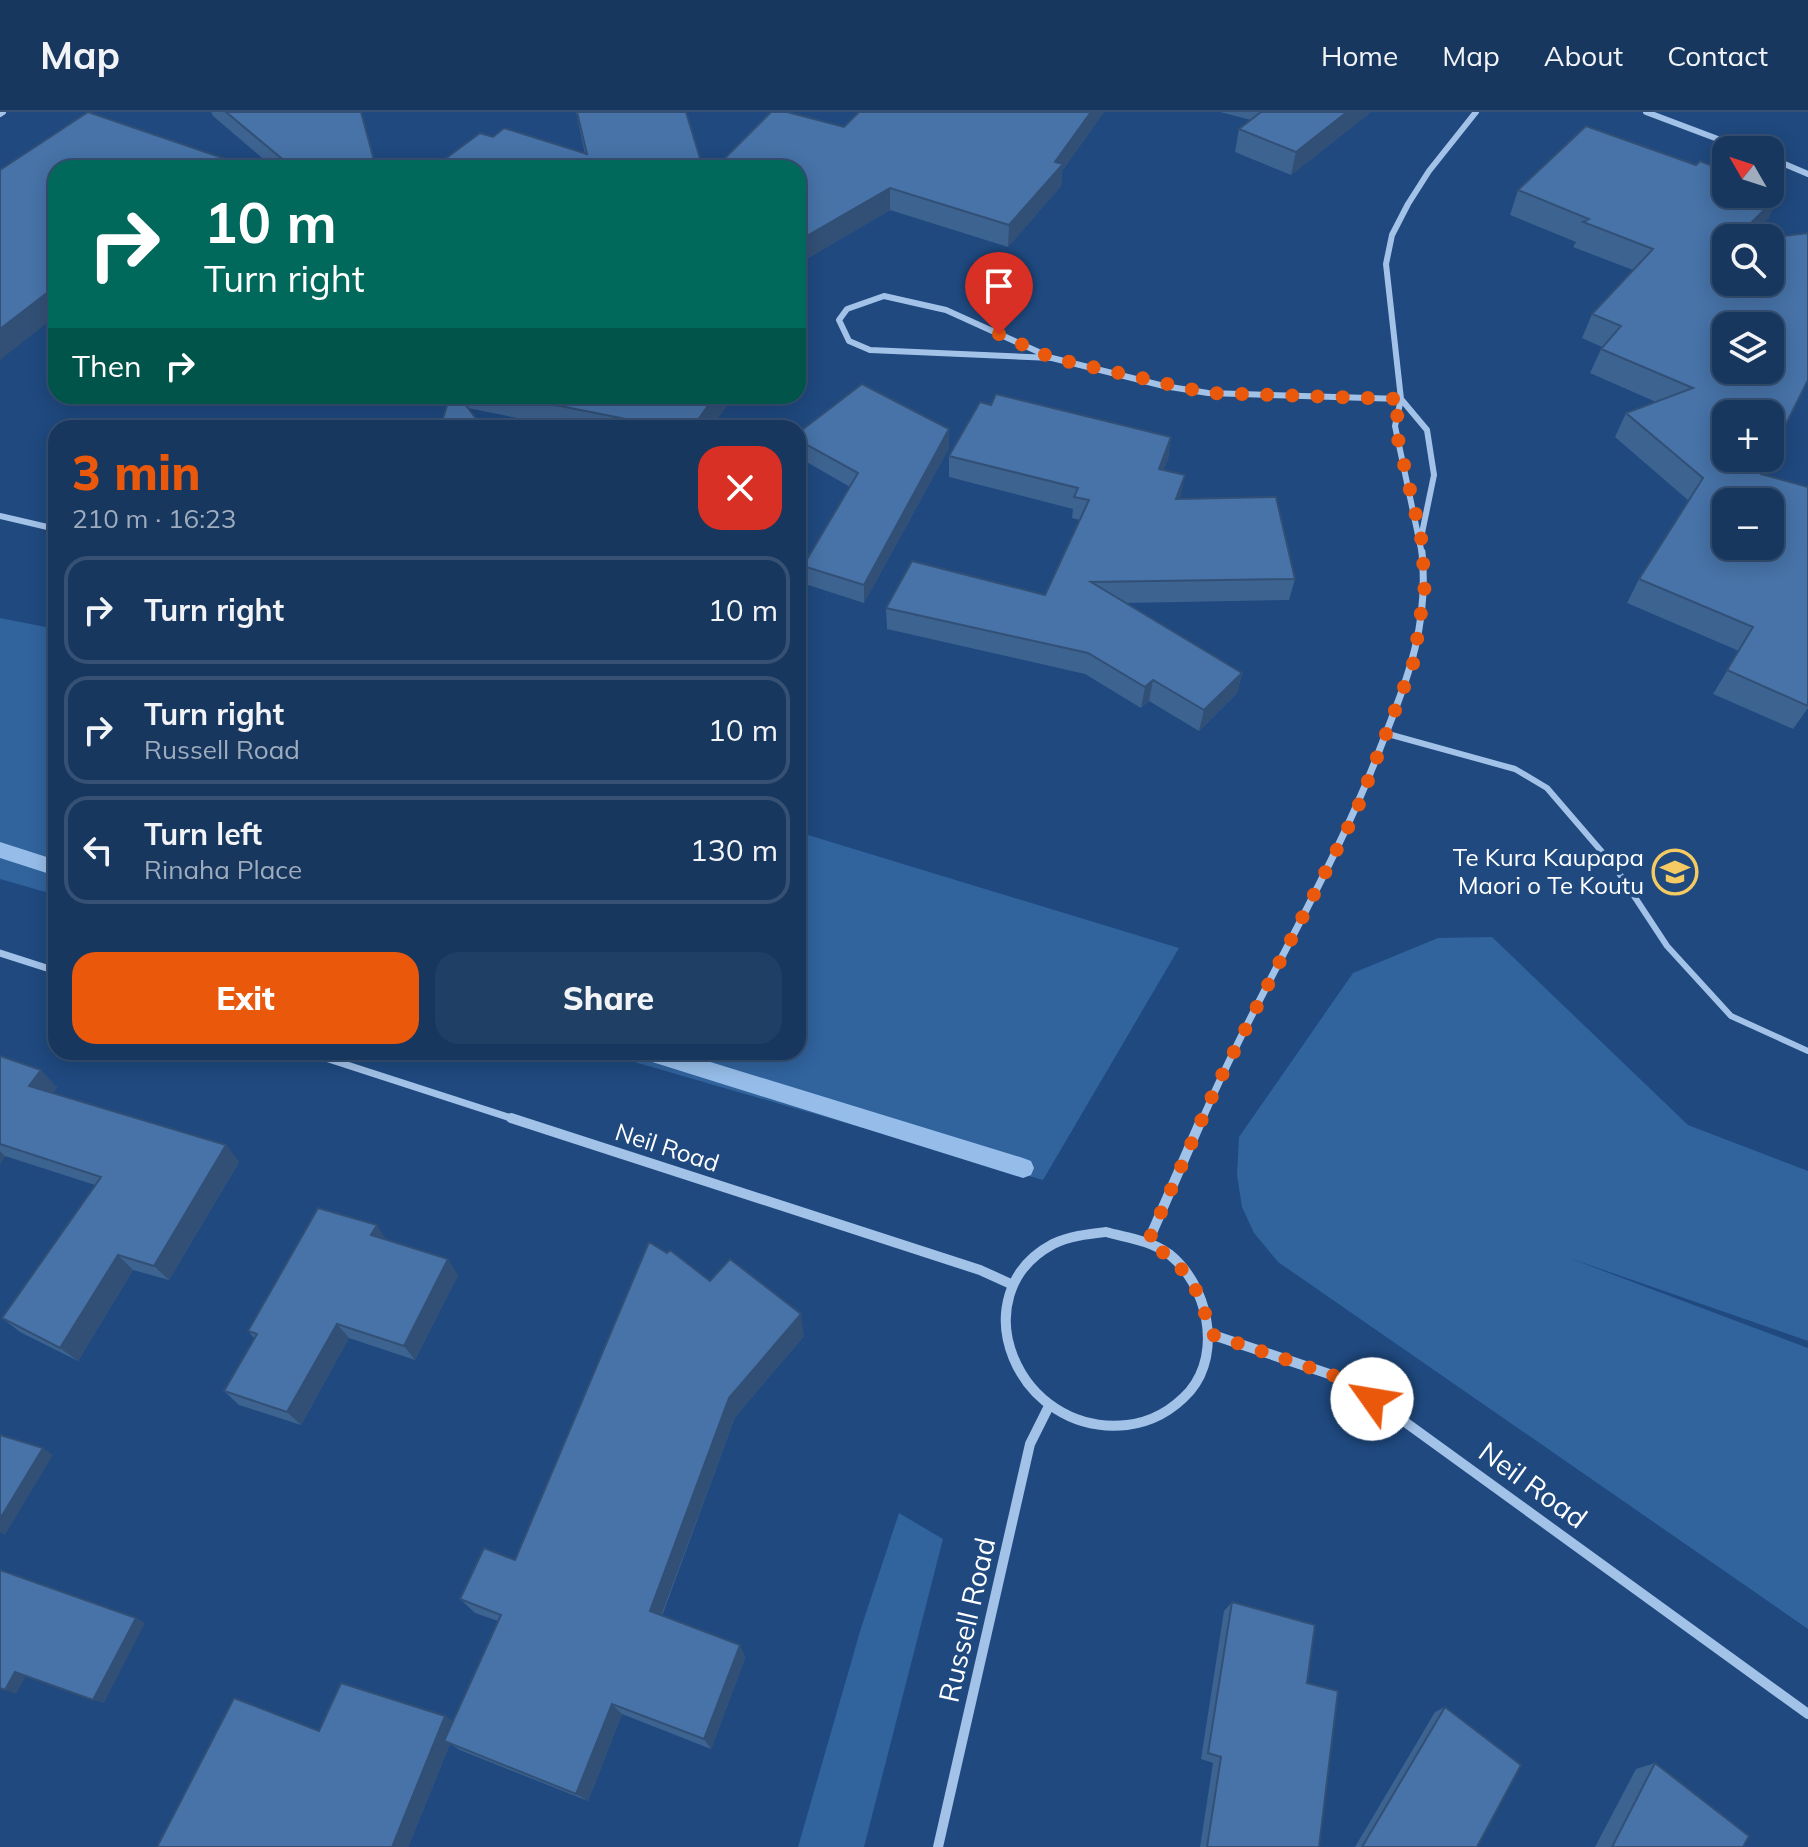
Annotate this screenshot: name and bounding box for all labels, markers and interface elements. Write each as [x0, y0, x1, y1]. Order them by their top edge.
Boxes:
text: Map [40, 31, 120, 79]
text: Home [1321, 38, 1398, 73]
text: Map [1442, 38, 1500, 73]
text: About [1544, 38, 1623, 73]
text: Contact [1667, 38, 1768, 73]
north arrow [1712, 136, 1784, 208]
map controls [1712, 136, 1784, 560]
text: 10 m [204, 187, 337, 257]
icon: right [72, 192, 176, 296]
button: search [1712, 224, 1784, 296]
pin [965, 252, 1033, 334]
text: Turn right [204, 256, 365, 301]
icon: arrive [977, 264, 1021, 308]
button: layers [1712, 312, 1784, 384]
icon: right [158, 344, 202, 388]
text: Then [72, 347, 142, 385]
button: + [1712, 400, 1784, 472]
text: 3 min [72, 442, 201, 502]
button: close [698, 446, 782, 530]
button: − [1712, 488, 1784, 560]
text: 210 m · 16:23 [72, 502, 236, 535]
icon: right [76, 588, 120, 632]
text: Turn right [144, 591, 284, 629]
text: 10 m [708, 591, 778, 629]
text: Turn right [144, 695, 284, 733]
icon: right [76, 708, 120, 752]
text: 10 m [708, 711, 778, 749]
text: Russell Road [144, 733, 300, 766]
text: Turn left [144, 815, 262, 853]
icon: left [76, 828, 120, 872]
text: 130 m [690, 831, 778, 869]
place label: Te Kura Kaupapa Maori o Te Koutu [1453, 842, 1644, 900]
school or university icon: Te Kura Kaupapa Maori o Te Koutu [1651, 848, 1699, 896]
text: Rinaha Place [144, 853, 302, 886]
button: Exit [72, 952, 419, 1044]
button: Share [435, 952, 782, 1044]
street label: Neil Road [612, 1116, 723, 1178]
position arrow [1330, 1357, 1414, 1441]
street label: Neil Road [1472, 1434, 1594, 1536]
street label: Russell Road [931, 1534, 1002, 1706]

